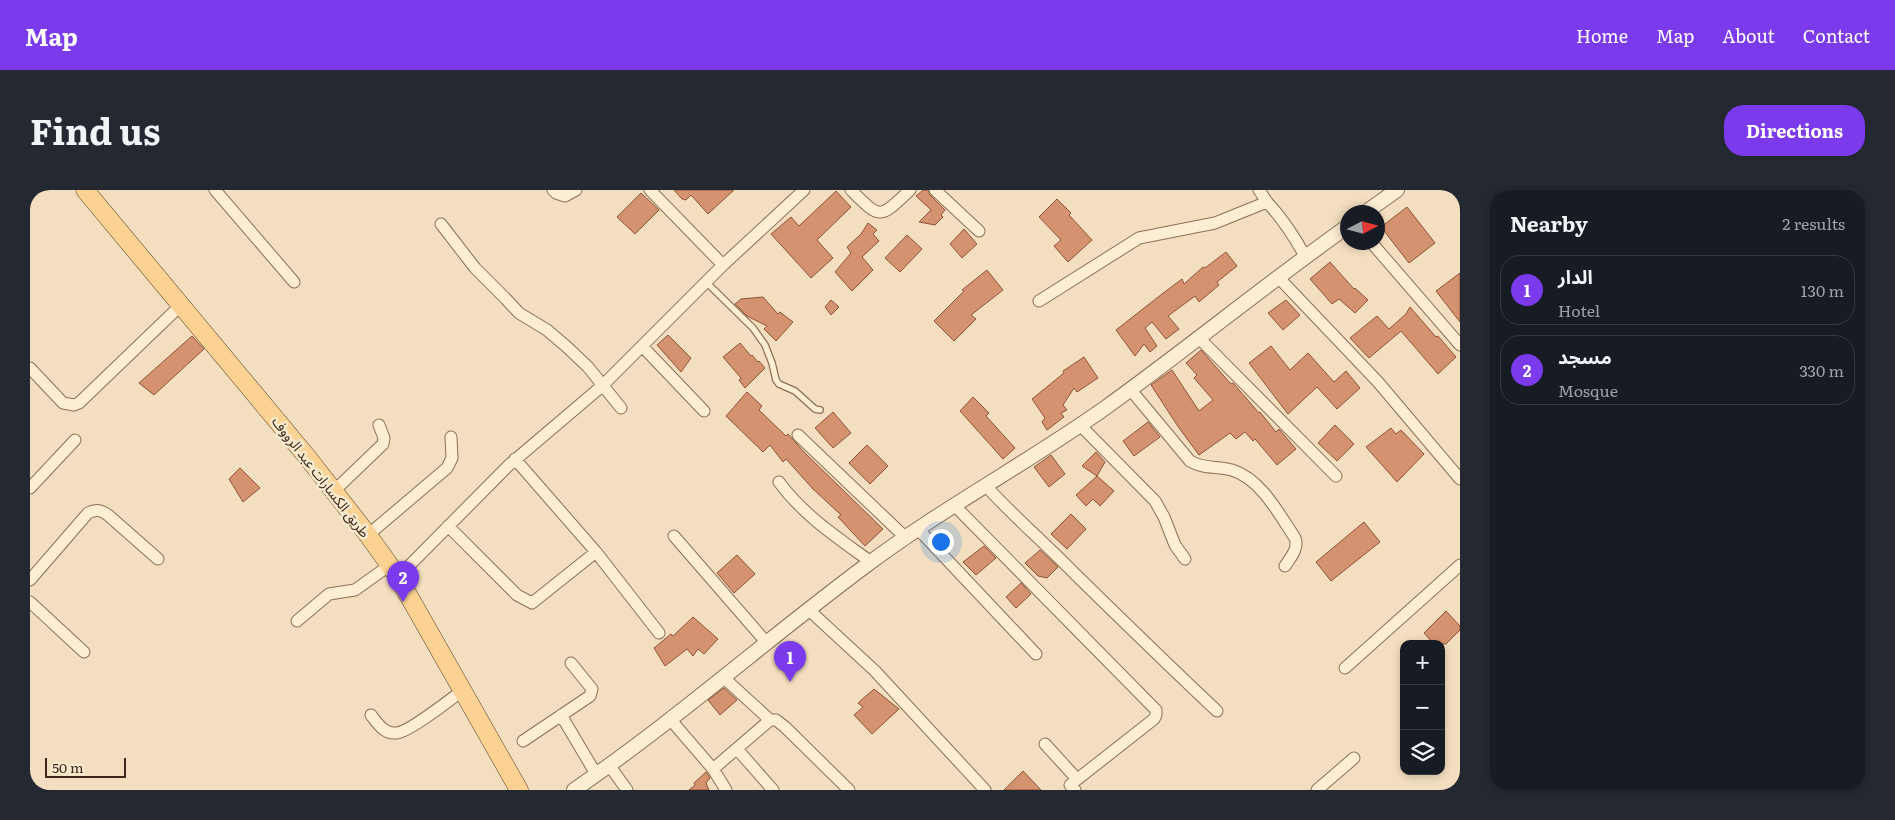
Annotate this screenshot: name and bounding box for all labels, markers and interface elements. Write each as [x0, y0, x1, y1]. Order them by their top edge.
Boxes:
text: Map [25, 18, 78, 53]
text: Home [1576, 22, 1628, 49]
text: Map [1656, 22, 1694, 49]
text: About [1722, 22, 1775, 49]
text: Contact [1803, 22, 1870, 49]
text: Find us [30, 104, 160, 156]
button: Directions [1724, 105, 1865, 156]
north arrow [1340, 205, 1385, 250]
text: Nearby [1510, 207, 1588, 238]
text: 2 results [1782, 211, 1845, 235]
text: الدار [1558, 262, 1593, 290]
text: 1 [1524, 278, 1530, 302]
text: 130 m [1801, 278, 1844, 302]
text: Hotel [1558, 298, 1600, 322]
text: مسجد [1558, 342, 1612, 370]
text: 2 [1523, 358, 1531, 382]
text: 330 m [1799, 358, 1844, 382]
text: Mosque [1558, 378, 1618, 402]
street label: طريق الكسارات عبد الرووف [267, 412, 375, 542]
your location [928, 529, 954, 555]
pin: 2 [387, 561, 419, 602]
map controls [1400, 640, 1445, 775]
button: + [1400, 640, 1445, 685]
pin: 1 [774, 641, 806, 682]
button: − [1400, 685, 1445, 730]
button: layers [1400, 730, 1445, 775]
scale bar [45, 755, 126, 778]
text: 50 m [52, 757, 84, 777]

